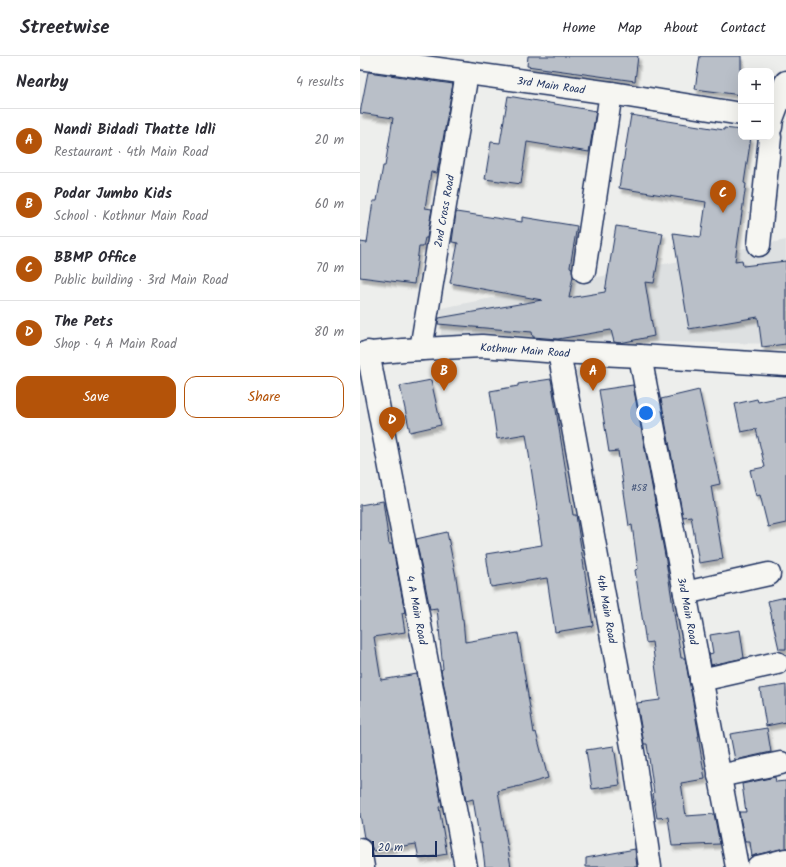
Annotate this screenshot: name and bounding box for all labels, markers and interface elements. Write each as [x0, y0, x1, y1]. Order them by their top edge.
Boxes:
text: Streetwise [20, 13, 110, 43]
text: Home [562, 17, 596, 39]
text: Map [618, 17, 642, 39]
text: About [664, 17, 698, 39]
text: Contact [720, 17, 766, 39]
map controls [738, 68, 774, 140]
button: + [738, 68, 774, 104]
text: Nearby [16, 69, 68, 96]
text: 4 results [296, 72, 344, 93]
street label: 3rd Main Road [516, 72, 587, 100]
button: − [738, 104, 774, 140]
text: Nandi Bidadi Thatte Idli [54, 118, 215, 142]
text: A [25, 130, 33, 151]
text: 20 m [314, 130, 344, 151]
text: Restaurant · 4th Main Road [54, 142, 208, 163]
street label: 2nd Cross Road [430, 173, 460, 249]
pin: C [710, 180, 736, 213]
text: Podar Jumbo Kids [54, 182, 172, 206]
text: B [25, 194, 33, 215]
text: 60 m [315, 194, 344, 215]
text: School · Kothnur Main Road [54, 206, 208, 227]
text: BBMP Office [54, 246, 136, 270]
text: C [25, 258, 33, 279]
text: 70 m [316, 258, 344, 279]
text: Public building · 3rd Main Road [54, 270, 228, 291]
text: The Pets [54, 310, 113, 334]
text: D [25, 322, 33, 343]
text: 80 m [314, 322, 344, 343]
text: Shop · 4 A Main Road [54, 334, 177, 355]
street label: Kothnur Main Road [480, 339, 571, 363]
pin: B [431, 358, 457, 391]
pin: A [580, 358, 606, 391]
button: Save [16, 376, 176, 418]
button: Share [184, 376, 344, 418]
your location [636, 403, 656, 423]
pin: D [379, 407, 405, 440]
house number: #58 [631, 481, 648, 496]
street label: 4th Main Road [591, 573, 621, 645]
street label: 4 A Main Road [400, 574, 432, 647]
street label: 3rd Main Road [672, 576, 702, 647]
scale bar [372, 839, 437, 858]
text: 20 m [378, 839, 403, 857]

